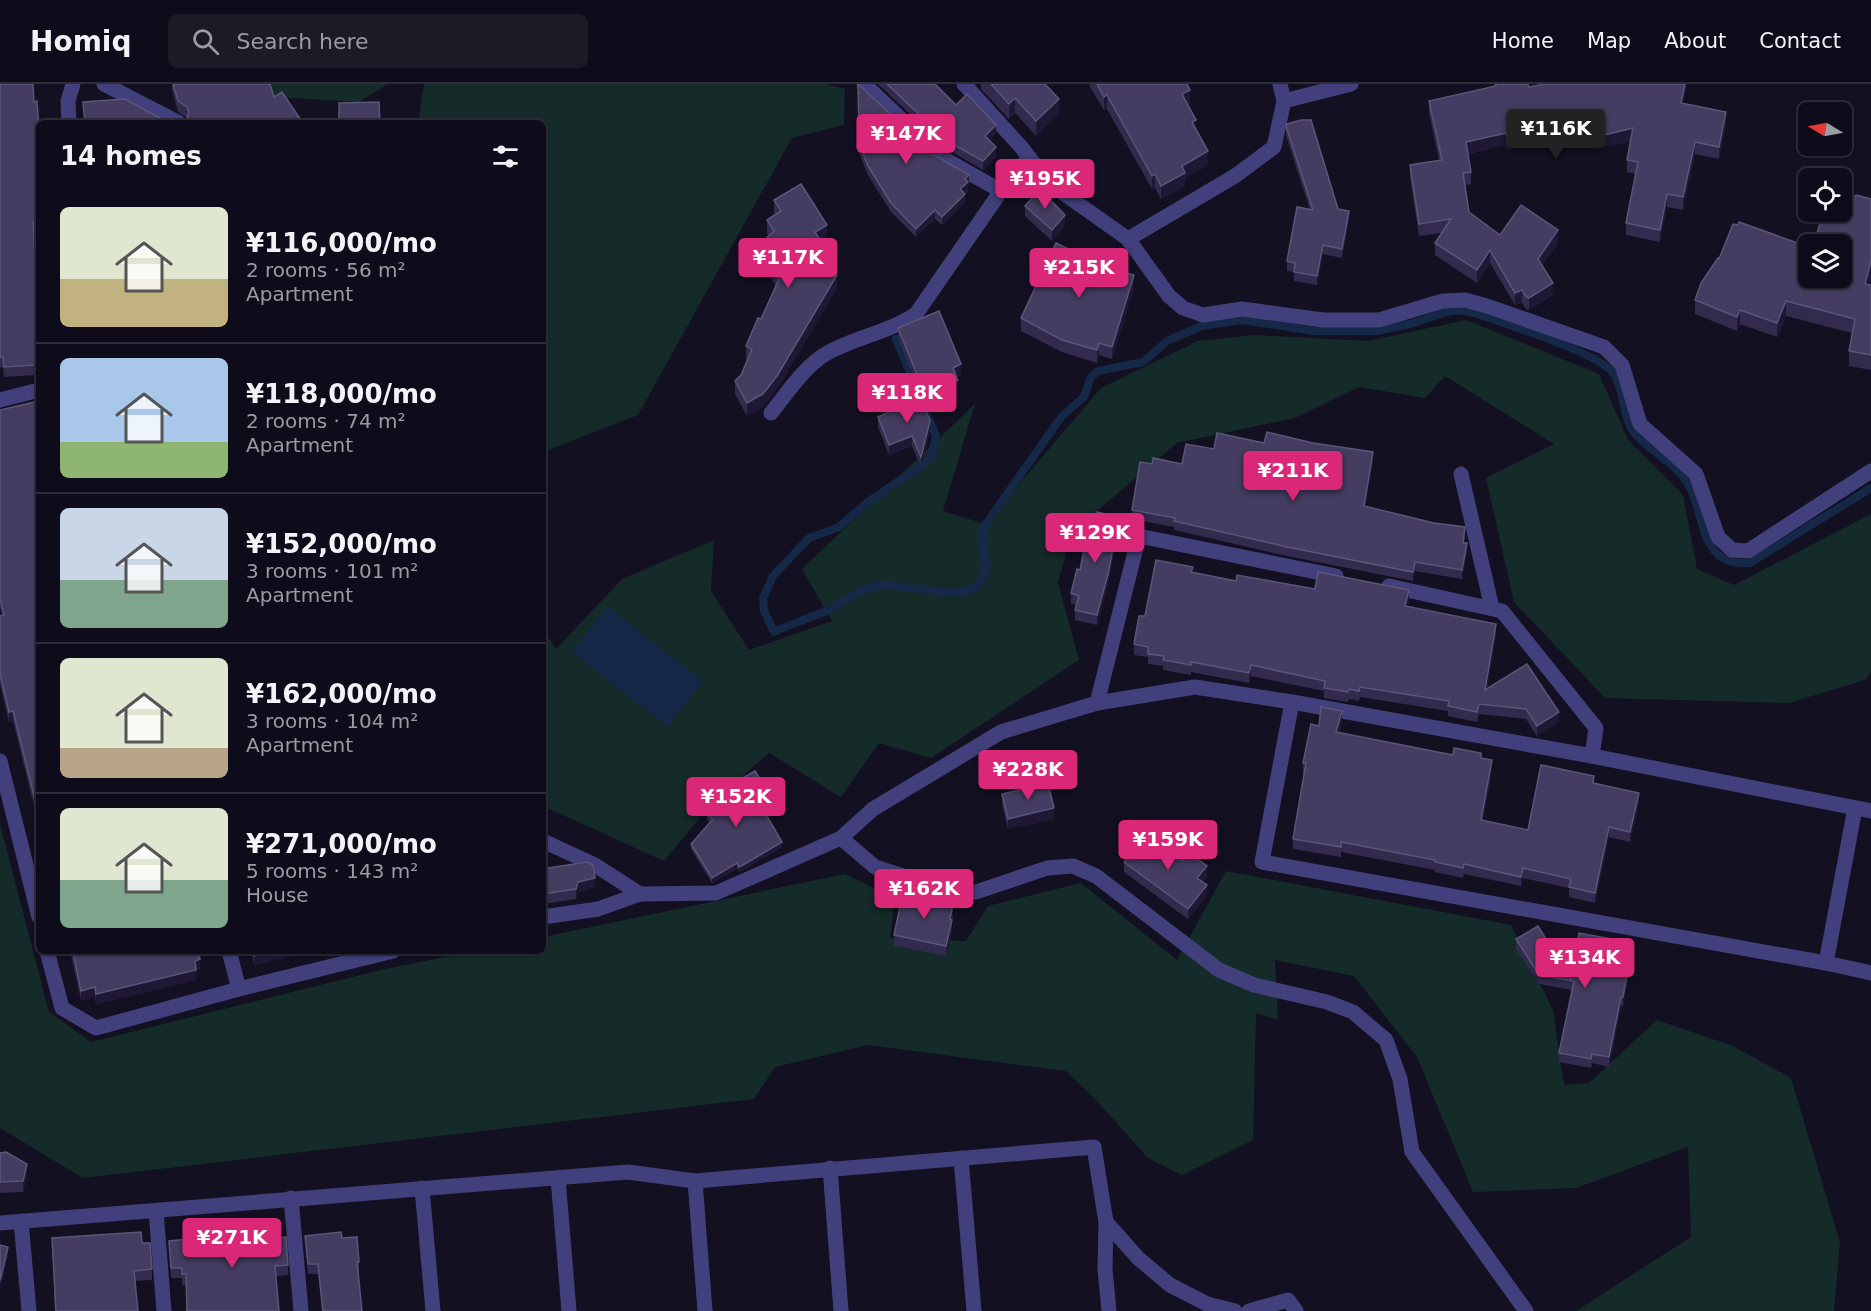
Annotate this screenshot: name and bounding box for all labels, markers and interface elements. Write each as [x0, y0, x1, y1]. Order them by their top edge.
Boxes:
search box [168, 14, 588, 68]
text: Homiq [30, 25, 132, 58]
icon: search [189, 25, 222, 58]
text: Search here [237, 29, 369, 54]
text: Home [1492, 29, 1554, 53]
text: Map [1587, 29, 1631, 53]
text: About [1664, 29, 1726, 53]
text: Contact [1759, 29, 1841, 53]
north arrow [1798, 102, 1852, 156]
map controls [1798, 102, 1852, 288]
pin: ¥116K [1514, 109, 1598, 160]
pin: ¥147K [864, 114, 948, 165]
text: ¥116K [1520, 116, 1592, 140]
text: ¥147K [870, 121, 942, 145]
icon: filters [489, 140, 522, 173]
text: 14 homes [60, 141, 202, 171]
pin: ¥195K [1003, 159, 1087, 210]
text: ¥195K [1009, 166, 1081, 190]
button: locate [1798, 168, 1852, 222]
text: ¥116,000/mo [246, 228, 437, 258]
icon: home [108, 231, 180, 303]
button: layers [1798, 234, 1852, 288]
pin: ¥117K [746, 238, 830, 289]
text: ¥117K [752, 245, 824, 269]
pin: ¥215K [1037, 248, 1121, 299]
text: ¥215K [1043, 255, 1115, 279]
text: 2 rooms · 56 m² [246, 258, 406, 282]
text: Apartment [246, 282, 353, 306]
pin: ¥118K [865, 373, 949, 424]
text: ¥118,000/mo [246, 379, 437, 409]
text: ¥118K [871, 380, 943, 404]
icon: home [108, 382, 180, 454]
text: 2 rooms · 74 m² [246, 409, 406, 433]
text: Apartment [246, 433, 353, 457]
pin: ¥211K [1251, 451, 1335, 502]
text: ¥211K [1257, 458, 1329, 482]
pin: ¥129K [1053, 513, 1137, 564]
text: ¥129K [1059, 520, 1131, 544]
text: ¥152,000/mo [246, 529, 437, 559]
icon: home [108, 532, 180, 604]
text: 3 rooms · 101 m² [246, 559, 418, 583]
text: Apartment [246, 583, 353, 607]
text: ¥162,000/mo [246, 679, 437, 709]
icon: home [108, 682, 180, 754]
text: 3 rooms · 104 m² [246, 709, 418, 733]
text: Apartment [246, 733, 353, 757]
pin: ¥228K [986, 750, 1070, 801]
text: ¥228K [992, 757, 1064, 781]
pin: ¥152K [694, 777, 778, 828]
text: ¥152K [700, 784, 772, 808]
pin: ¥159K [1126, 820, 1210, 871]
text: ¥159K [1132, 827, 1204, 851]
text: ¥271,000/mo [246, 829, 437, 859]
icon: home [108, 832, 180, 904]
text: 5 rooms · 143 m² [246, 859, 418, 883]
pin: ¥162K [882, 869, 966, 920]
text: ¥162K [888, 876, 960, 900]
text: House [246, 883, 309, 907]
pin: ¥134K [1543, 938, 1627, 989]
text: ¥134K [1549, 945, 1621, 969]
pin: ¥271K [190, 1218, 274, 1269]
text: ¥271K [196, 1225, 268, 1249]

